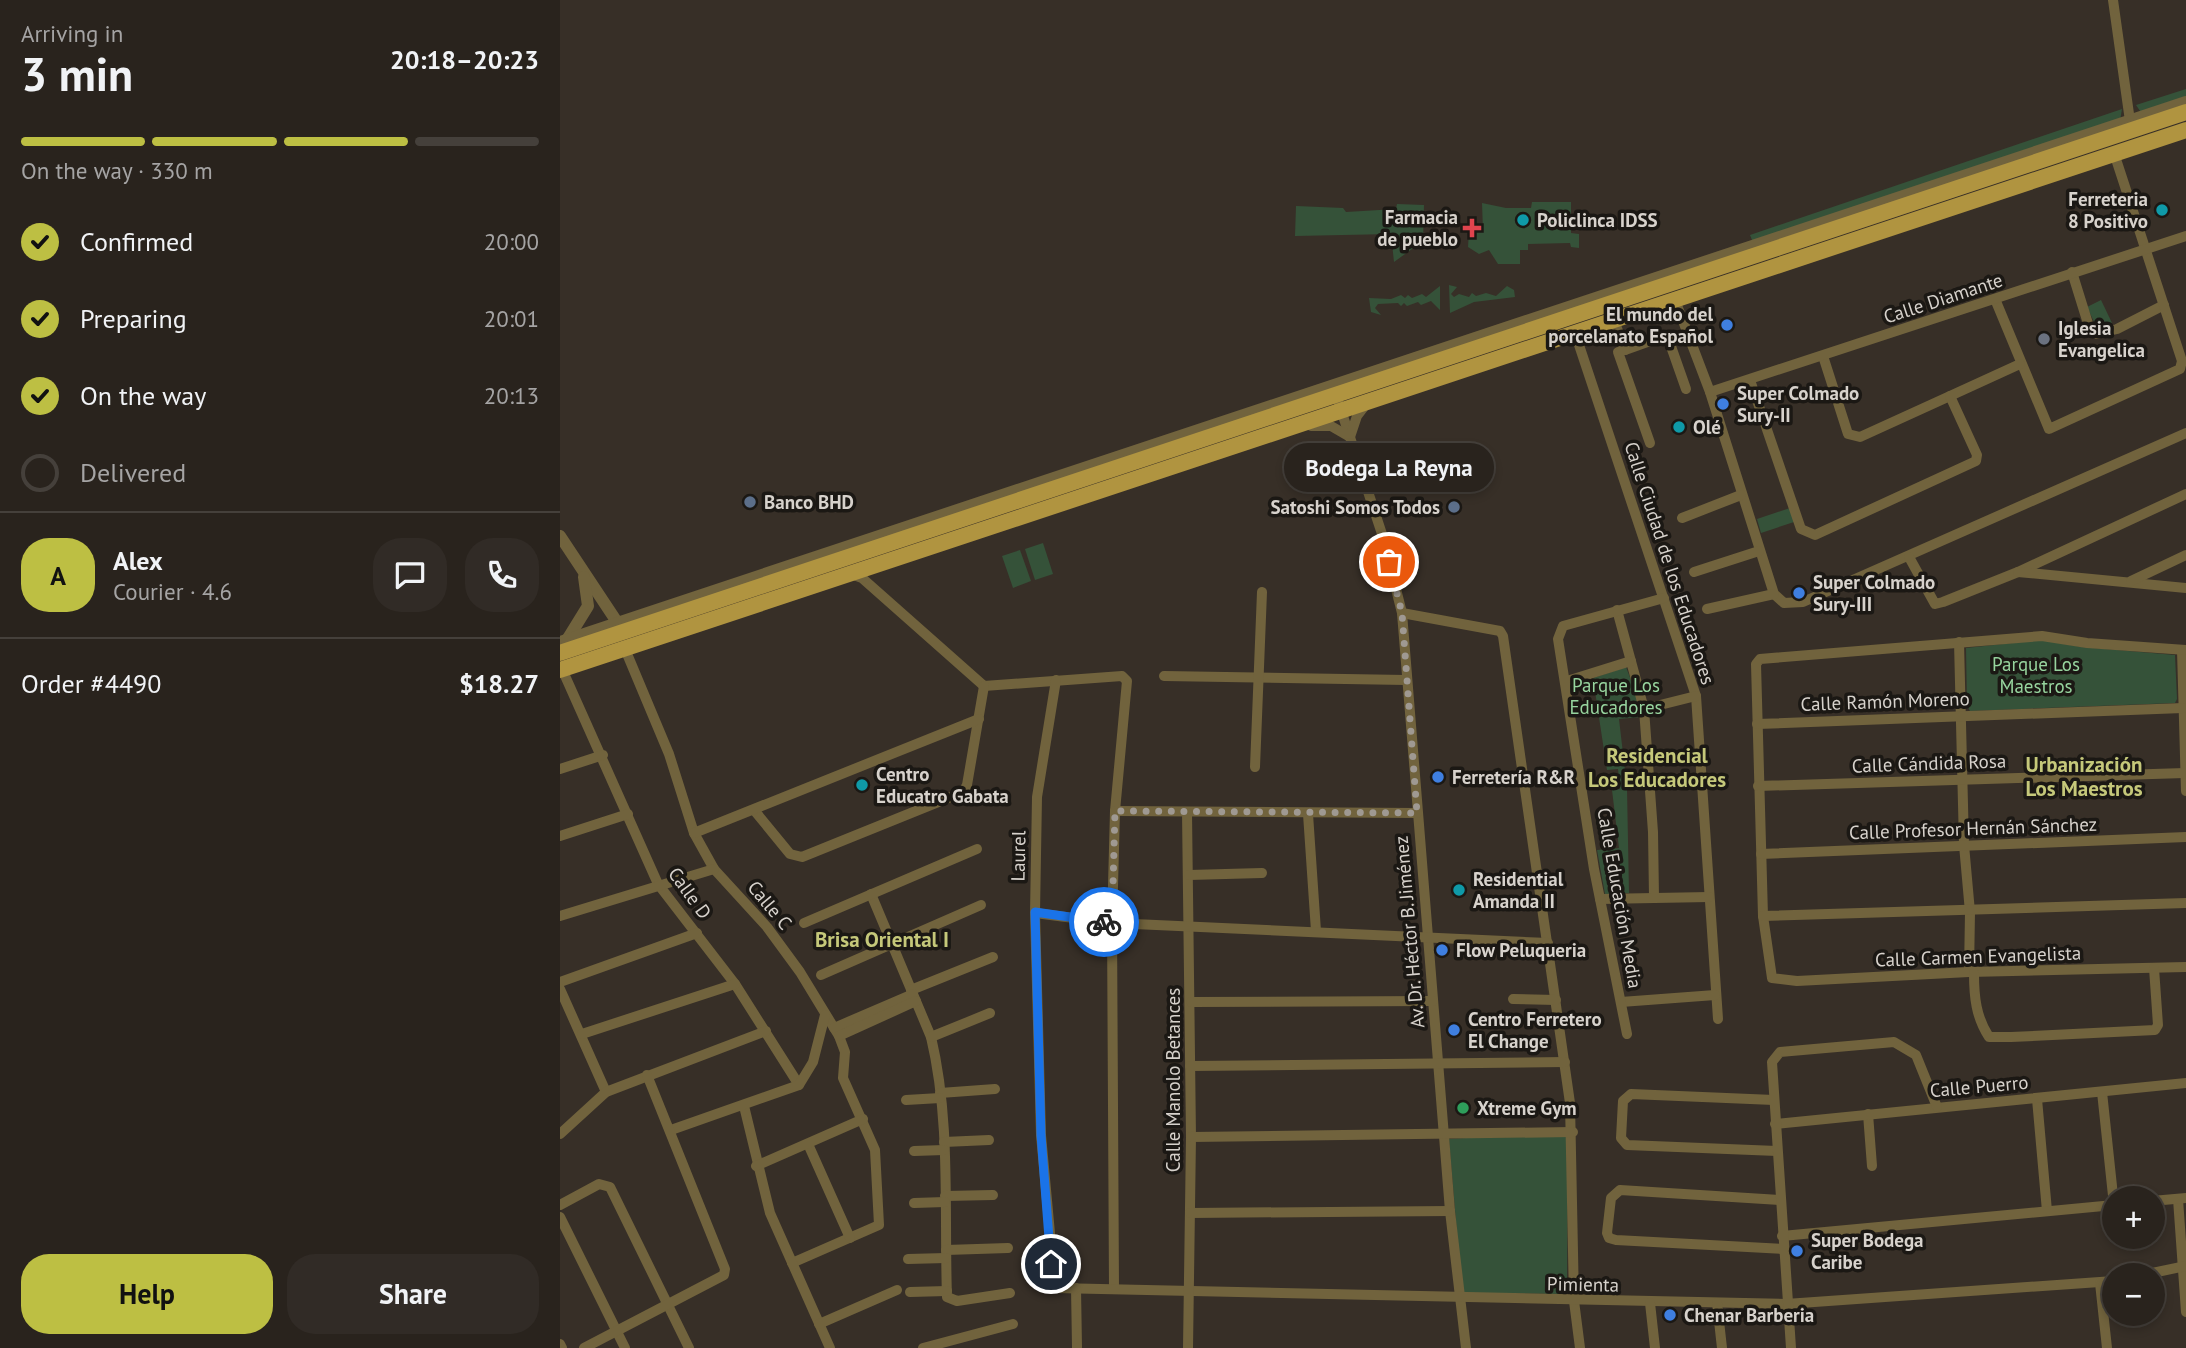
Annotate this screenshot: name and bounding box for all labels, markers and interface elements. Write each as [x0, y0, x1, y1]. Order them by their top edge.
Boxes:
text: Arriving in [21, 19, 123, 48]
text: 20:18–20:23 [390, 43, 539, 76]
text: 3 min [21, 44, 133, 104]
text: On the way · 330 m [21, 156, 213, 185]
place label: Ferreteria 8 Positivo [2068, 187, 2148, 233]
marker: Ferreteria 8 Positivo [2154, 202, 2170, 218]
place label: Farmacia de pueblo [1377, 205, 1458, 251]
place label: Policlinca IDSS [1537, 208, 1658, 232]
marker: Policlinca IDSS [1515, 212, 1531, 228]
marker: Farmacia de pueblo [1464, 220, 1480, 236]
icon: check [21, 223, 59, 261]
text: Confirmed [80, 225, 193, 258]
text: 20:00 [484, 227, 539, 256]
street label: Calle Diamante [1880, 267, 2006, 329]
icon: check [21, 300, 59, 338]
text: Preparing [80, 302, 187, 335]
place label: El mundo del porcelanato Español [1548, 302, 1713, 348]
text: 20:01 [484, 304, 539, 333]
place label: Iglesia Evangelica [2058, 316, 2145, 362]
marker: El mundo del porcelanato Español [1719, 317, 1735, 333]
marker: Iglesia Evangelica [2036, 331, 2052, 347]
icon: check [21, 377, 59, 415]
text: On the way [80, 379, 206, 412]
text: 20:13 [484, 381, 539, 410]
place label: Super Colmado Sury-II [1737, 381, 1859, 427]
marker: Super Colmado Sury-II [1715, 396, 1731, 412]
place label: Olé [1693, 415, 1721, 439]
marker: Olé [1671, 419, 1687, 435]
street label: Calle Ciudad de los Educadores [1619, 439, 1721, 687]
callout: Bodega La Reyna [1284, 443, 1494, 492]
text: Bodega La Reyna [1305, 453, 1473, 482]
text: Delivered [80, 456, 186, 489]
place label: Banco BHD [764, 490, 854, 514]
marker: Banco BHD [742, 494, 758, 510]
place label: Satoshi Somos Todos [1271, 495, 1440, 519]
marker: Satoshi Somos Todos [1446, 499, 1462, 515]
pin [1359, 532, 1419, 592]
button: chat [373, 538, 447, 612]
button: phone [465, 538, 539, 612]
icon: bag [1370, 543, 1408, 581]
text: Alex [113, 544, 163, 577]
text: A [50, 559, 66, 592]
place label: Super Colmado Sury-III [1813, 570, 1935, 616]
text: Courier · 4.6 [113, 577, 232, 606]
marker: Super Colmado Sury-III [1791, 585, 1807, 601]
park label: Parque Los Maestros [1992, 652, 2080, 698]
text: Order #4490 [21, 667, 161, 700]
text: $18.27 [459, 667, 539, 700]
park label: Parque Los Educadores [1569, 673, 1663, 719]
street label: Calle Ramón Moreno [1800, 686, 1970, 716]
district label: Residencial Los Educadores [1588, 742, 1726, 793]
street label: Calle Cándida Rosa [1851, 748, 2007, 778]
district label: Urbanización Los Maestros [2025, 751, 2143, 802]
place label: Centro Educatro Gabata [876, 762, 1009, 808]
place label: Ferretería R&R [1452, 765, 1575, 789]
marker: Ferretería R&R [1430, 769, 1446, 785]
marker: Centro Educatro Gabata [854, 777, 870, 793]
street label: Calle Educación Media [1592, 806, 1648, 990]
street label: Calle Profesor Hernán Sánchez [1848, 812, 2098, 844]
street label: Laurel [1006, 830, 1030, 882]
street label: Av. Dr. Héctor B. Jiménez [1389, 835, 1429, 1029]
street label: Calle D [663, 862, 717, 924]
place label: Residential Amanda II [1473, 867, 1564, 913]
street label: Calle C [743, 876, 797, 935]
marker: Residential Amanda II [1451, 882, 1467, 898]
courier [1069, 887, 1139, 957]
icon: bike [1085, 903, 1123, 941]
district label: Brisa Oriental I [815, 926, 949, 953]
place label: Flow Peluqueria [1456, 938, 1586, 962]
street label: Calle Carmen Evangelista [1875, 940, 2081, 972]
marker: Flow Peluqueria [1434, 942, 1450, 958]
street label: Calle Manolo Betances [1161, 988, 1185, 1172]
place label: Centro Ferretero El Change [1468, 1007, 1602, 1053]
marker: Centro Ferretero El Change [1446, 1022, 1462, 1038]
street label: Calle Puerro [1929, 1070, 2029, 1102]
place label: Xtreme Gym [1477, 1096, 1577, 1120]
marker: Xtreme Gym [1455, 1100, 1471, 1116]
map controls [2102, 1186, 2165, 1326]
button: + [2102, 1186, 2165, 1249]
place label: Super Bodega Caribe [1811, 1228, 1924, 1274]
pin [1021, 1234, 1081, 1294]
marker: Super Bodega Caribe [1789, 1243, 1805, 1259]
icon: home [1032, 1245, 1070, 1283]
button: Help [21, 1254, 273, 1334]
button: Share [287, 1254, 539, 1334]
button: − [2102, 1263, 2165, 1326]
street label: Pimienta [1547, 1271, 1619, 1297]
place label: Chenar Barberia [1684, 1303, 1814, 1327]
marker: Chenar Barberia [1662, 1307, 1678, 1323]

